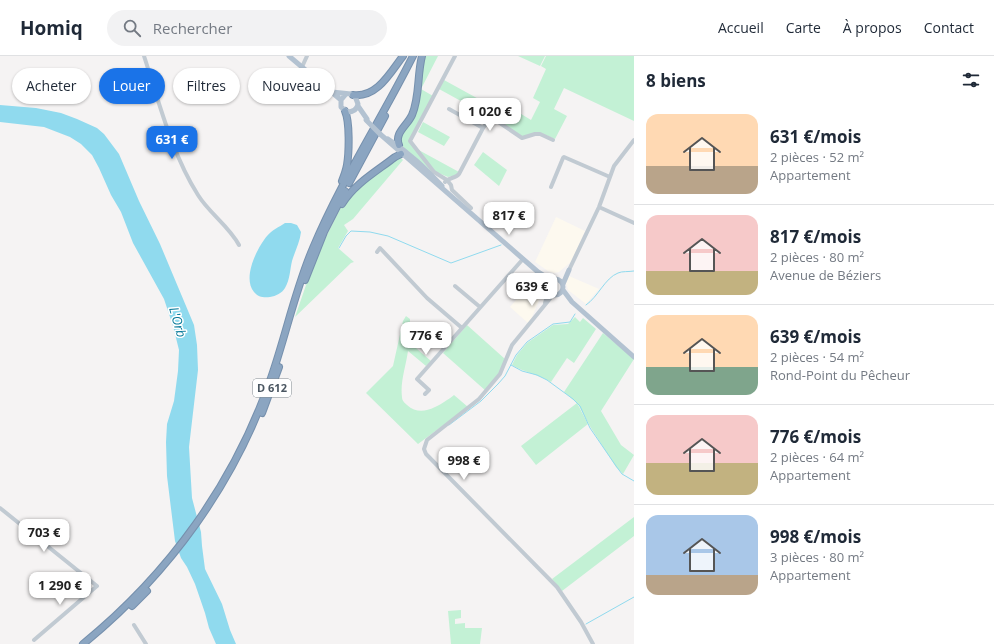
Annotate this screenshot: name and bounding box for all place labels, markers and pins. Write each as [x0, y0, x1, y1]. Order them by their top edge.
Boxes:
pin: 1 020 € [453, 98, 527, 132]
pin: 631 € [144, 126, 200, 160]
pin: 817 € [481, 202, 537, 236]
pin: 639 € [504, 273, 560, 307]
pin: 776 € [398, 322, 454, 356]
pin: 998 € [436, 447, 492, 481]
pin: 703 € [16, 519, 72, 553]
pin: 1 290 € [23, 572, 97, 606]

